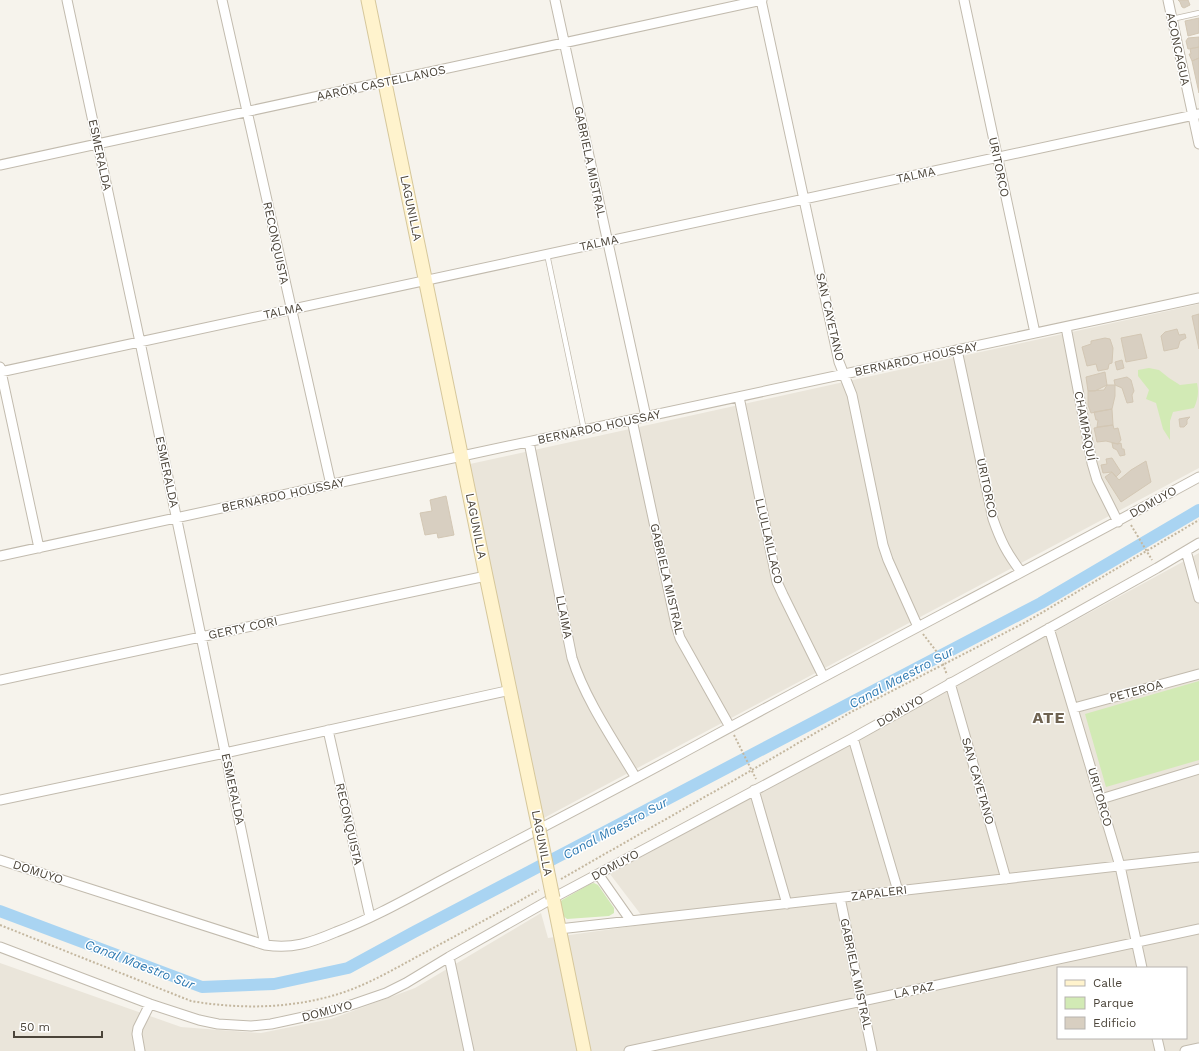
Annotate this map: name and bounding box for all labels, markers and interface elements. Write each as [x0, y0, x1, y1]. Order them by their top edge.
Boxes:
street label: ACONCAGUA [1163, 11, 1193, 87]
street label: AARÓN CASTELLANOS [315, 62, 447, 104]
street label: GABRIELA MISTRAL [571, 105, 609, 219]
street label: ESMERALDA [86, 118, 114, 192]
street label: URITORCO [986, 136, 1012, 198]
street label: TALMA [895, 164, 937, 186]
street label: LAGUNILLA [397, 174, 425, 242]
street label: RECONQUISTA [260, 201, 292, 286]
street label: TALMA [578, 232, 620, 254]
street label: SAN CAYETANO [813, 272, 847, 362]
street label: TALMA [262, 300, 304, 322]
street label: BERNARDO HOUSSAY [853, 339, 979, 379]
street label: CHAMPAQUÍ [1071, 390, 1099, 462]
street label: BERNARDO HOUSSAY [536, 407, 662, 447]
street label: ESMERALDA [153, 435, 181, 509]
street label: URITORCO [974, 457, 1000, 519]
street label: BERNARDO HOUSSAY [220, 475, 346, 515]
street label: DOMUYO [1127, 483, 1179, 521]
street label: LAGUNILLA [463, 492, 489, 560]
street label: LLULLAILLACO [752, 497, 786, 585]
street label: GABRIELA MISTRAL [647, 522, 687, 636]
street label: LLAIMA [553, 594, 575, 640]
street label: GERTY CORI [207, 614, 279, 642]
water label: Canal Maestro Sur [846, 643, 957, 711]
street label: PETEROA [1108, 677, 1164, 705]
street label: DOMUYO [874, 692, 926, 730]
district label: ATE [1032, 708, 1066, 727]
street label: SAN CAYETANO [959, 736, 997, 826]
street label: ESMERALDA [219, 752, 247, 826]
street label: URITORCO [1085, 766, 1115, 828]
street label: RECONQUISTA [333, 782, 365, 867]
water label: Canal Maestro Sur [560, 794, 671, 862]
street label: LAGUNILLA [529, 809, 555, 877]
street label: DOMUYO [589, 847, 641, 883]
street label: DOMUYO [11, 857, 65, 887]
street label: ZAPALERI [850, 883, 908, 903]
street label: GABRIELA MISTRAL [837, 917, 875, 1031]
water label: Canal Maestro Sur [83, 937, 198, 993]
legend [1057, 967, 1187, 1039]
text: Calle [1093, 976, 1122, 990]
street label: LA PAZ [893, 979, 935, 1001]
text: Parque [1093, 996, 1134, 1010]
street label: DOMUYO [300, 998, 354, 1024]
scale bar [14, 1013, 102, 1039]
text: Edificio [1093, 1016, 1136, 1030]
text: 50 m [20, 1020, 50, 1034]

